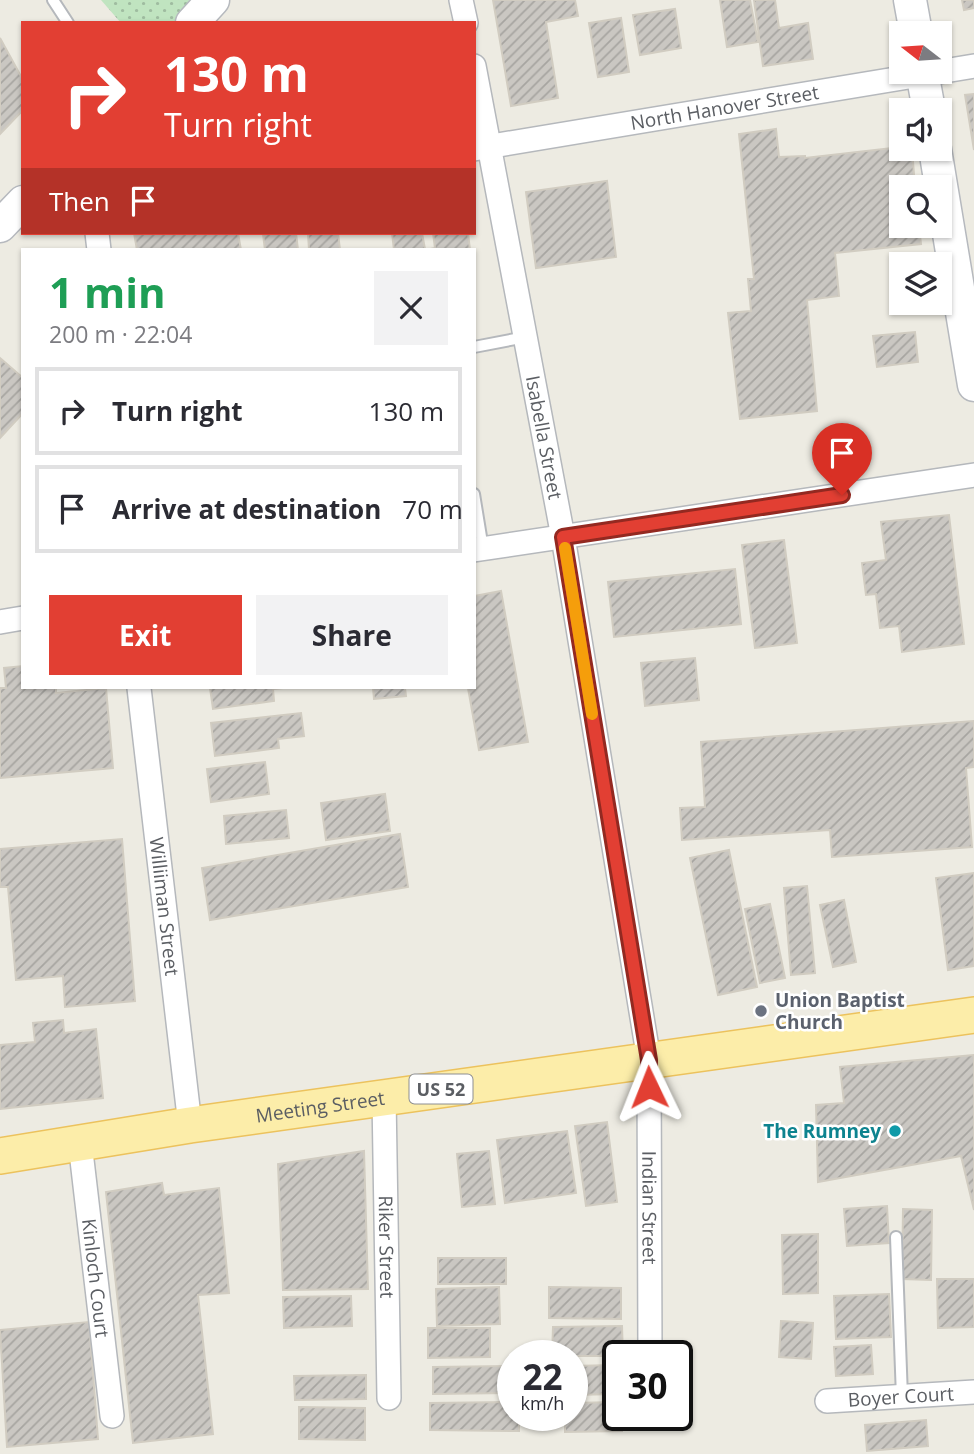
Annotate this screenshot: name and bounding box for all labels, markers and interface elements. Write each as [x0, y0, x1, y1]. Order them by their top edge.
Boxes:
north arrow [889, 21, 952, 84]
map controls [889, 21, 952, 315]
text: 130 m [164, 40, 309, 106]
icon: right [49, 49, 140, 140]
street label: North Hanover Street [628, 79, 821, 136]
button: sound [889, 98, 952, 161]
text: Turn right [164, 103, 312, 146]
button: search [889, 175, 952, 238]
icon: arrive [124, 182, 162, 220]
text: Then [49, 183, 110, 219]
button: layers [889, 252, 952, 315]
text: 1 min [49, 263, 166, 320]
button: close [374, 271, 448, 345]
text: 200 m · 22:04 [49, 318, 192, 350]
street label: Isabella Street [520, 373, 569, 502]
icon: right [53, 392, 91, 430]
text: Turn right [112, 393, 243, 429]
text: 130 m [369, 393, 444, 429]
pin [812, 423, 872, 495]
icon: arrive [823, 434, 861, 472]
icon: arrive [53, 490, 91, 528]
text: Arrive at destination [112, 491, 381, 527]
text: 70 m [402, 491, 463, 527]
button: Exit [49, 595, 242, 675]
button: Share [256, 595, 448, 675]
street label: Williiman Street [144, 836, 186, 977]
place label: Union Baptist Church [775, 987, 905, 1035]
marker: Union Baptist Church [753, 1003, 769, 1019]
position arrow [612, 1050, 686, 1124]
road number: US 52 [410, 1074, 472, 1104]
street label: Meeting Street [254, 1085, 387, 1129]
place label: The Rumney [763, 1118, 881, 1144]
marker: The Rumney [887, 1123, 903, 1139]
street label: Indian Street [636, 1151, 663, 1265]
street label: Riker Street [373, 1195, 400, 1299]
street label: Kinloch Court [76, 1217, 116, 1339]
speed limit sign: 30 [602, 1340, 693, 1431]
text: 22 [522, 1353, 563, 1400]
street label: Boyer Court [847, 1380, 955, 1413]
text: km/h [521, 1391, 564, 1415]

